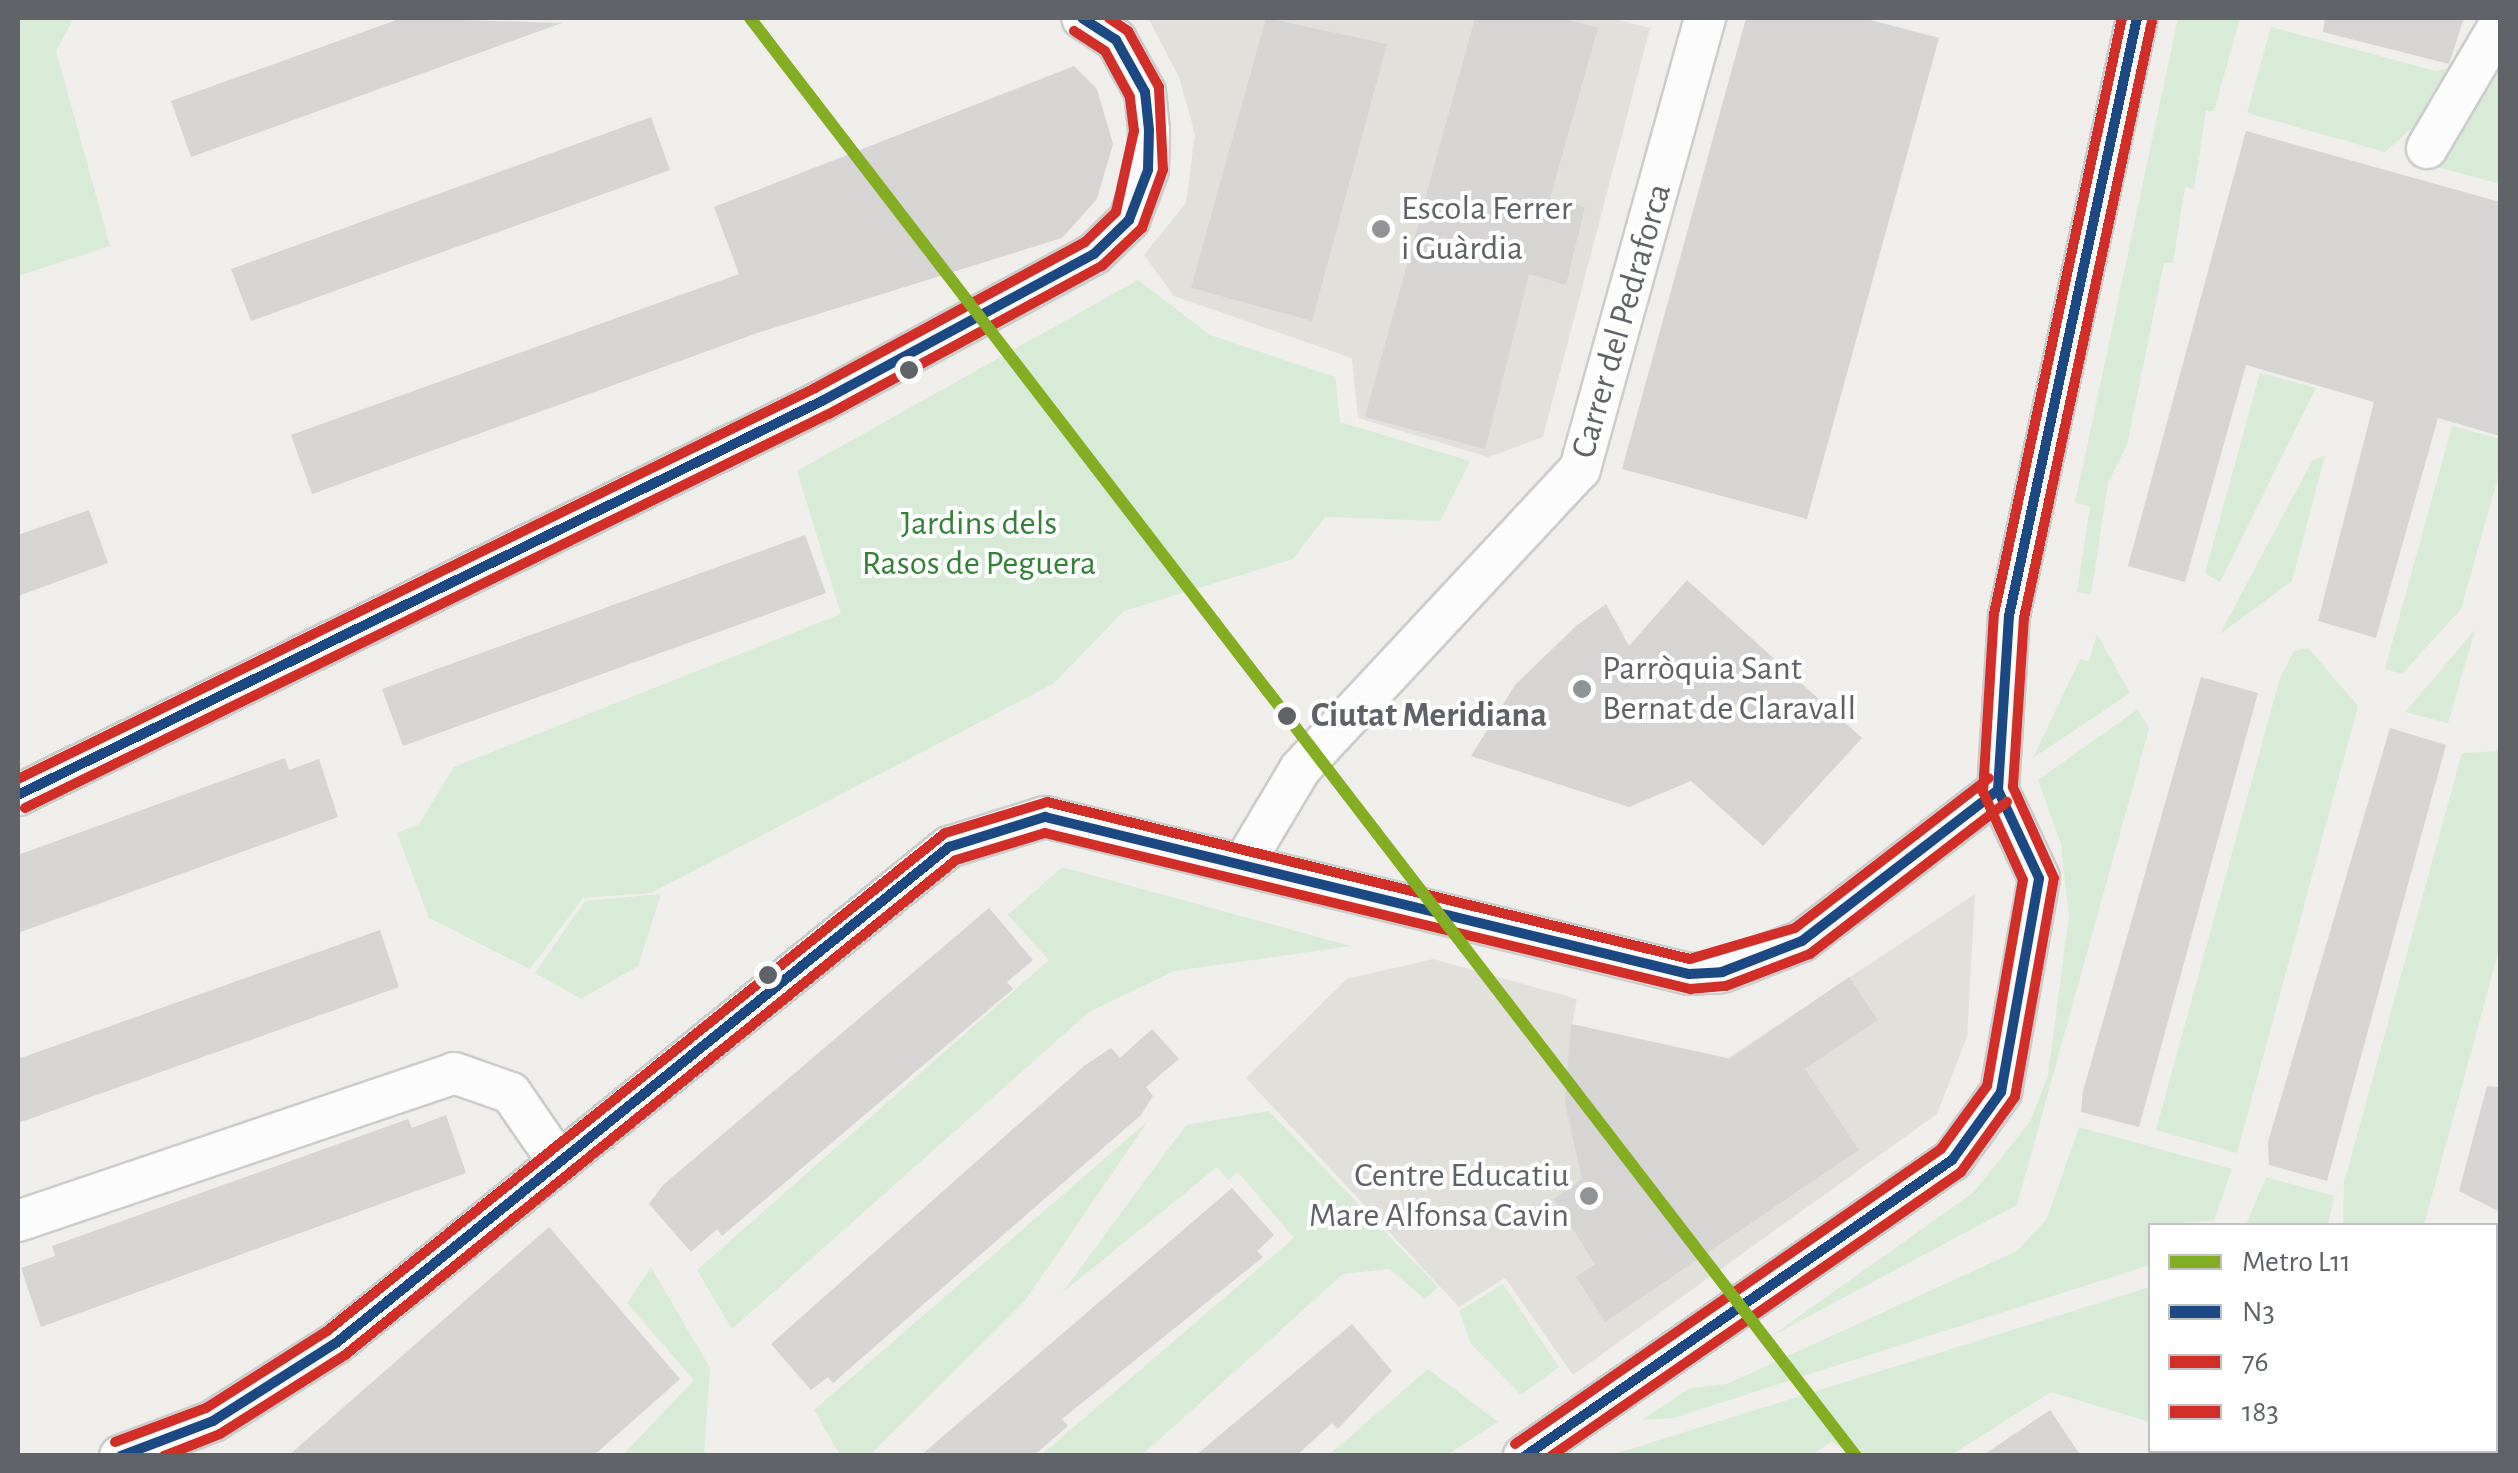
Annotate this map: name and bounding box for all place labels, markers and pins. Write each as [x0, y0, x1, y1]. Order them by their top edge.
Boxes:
place label: Escola Ferrer i Guàrdia [1401, 188, 1572, 270]
marker: Escola Ferrer i Guàrdia [1370, 218, 1392, 240]
unlabelled marker [899, 360, 919, 380]
place label: Parròquia Sant Bernat de Claravall [1602, 648, 1856, 730]
marker: Parròquia Sant Bernat de Claravall [1571, 678, 1593, 700]
place label: Ciutat Meridiana [1311, 695, 1547, 737]
marker: Ciutat Meridiana [1272, 701, 1302, 731]
unlabelled marker [758, 965, 778, 985]
place label: Centre Educatiu Mare Alfonsa Cavin [1309, 1155, 1569, 1237]
marker: Centre Educatiu Mare Alfonsa Cavin [1578, 1185, 1600, 1207]

